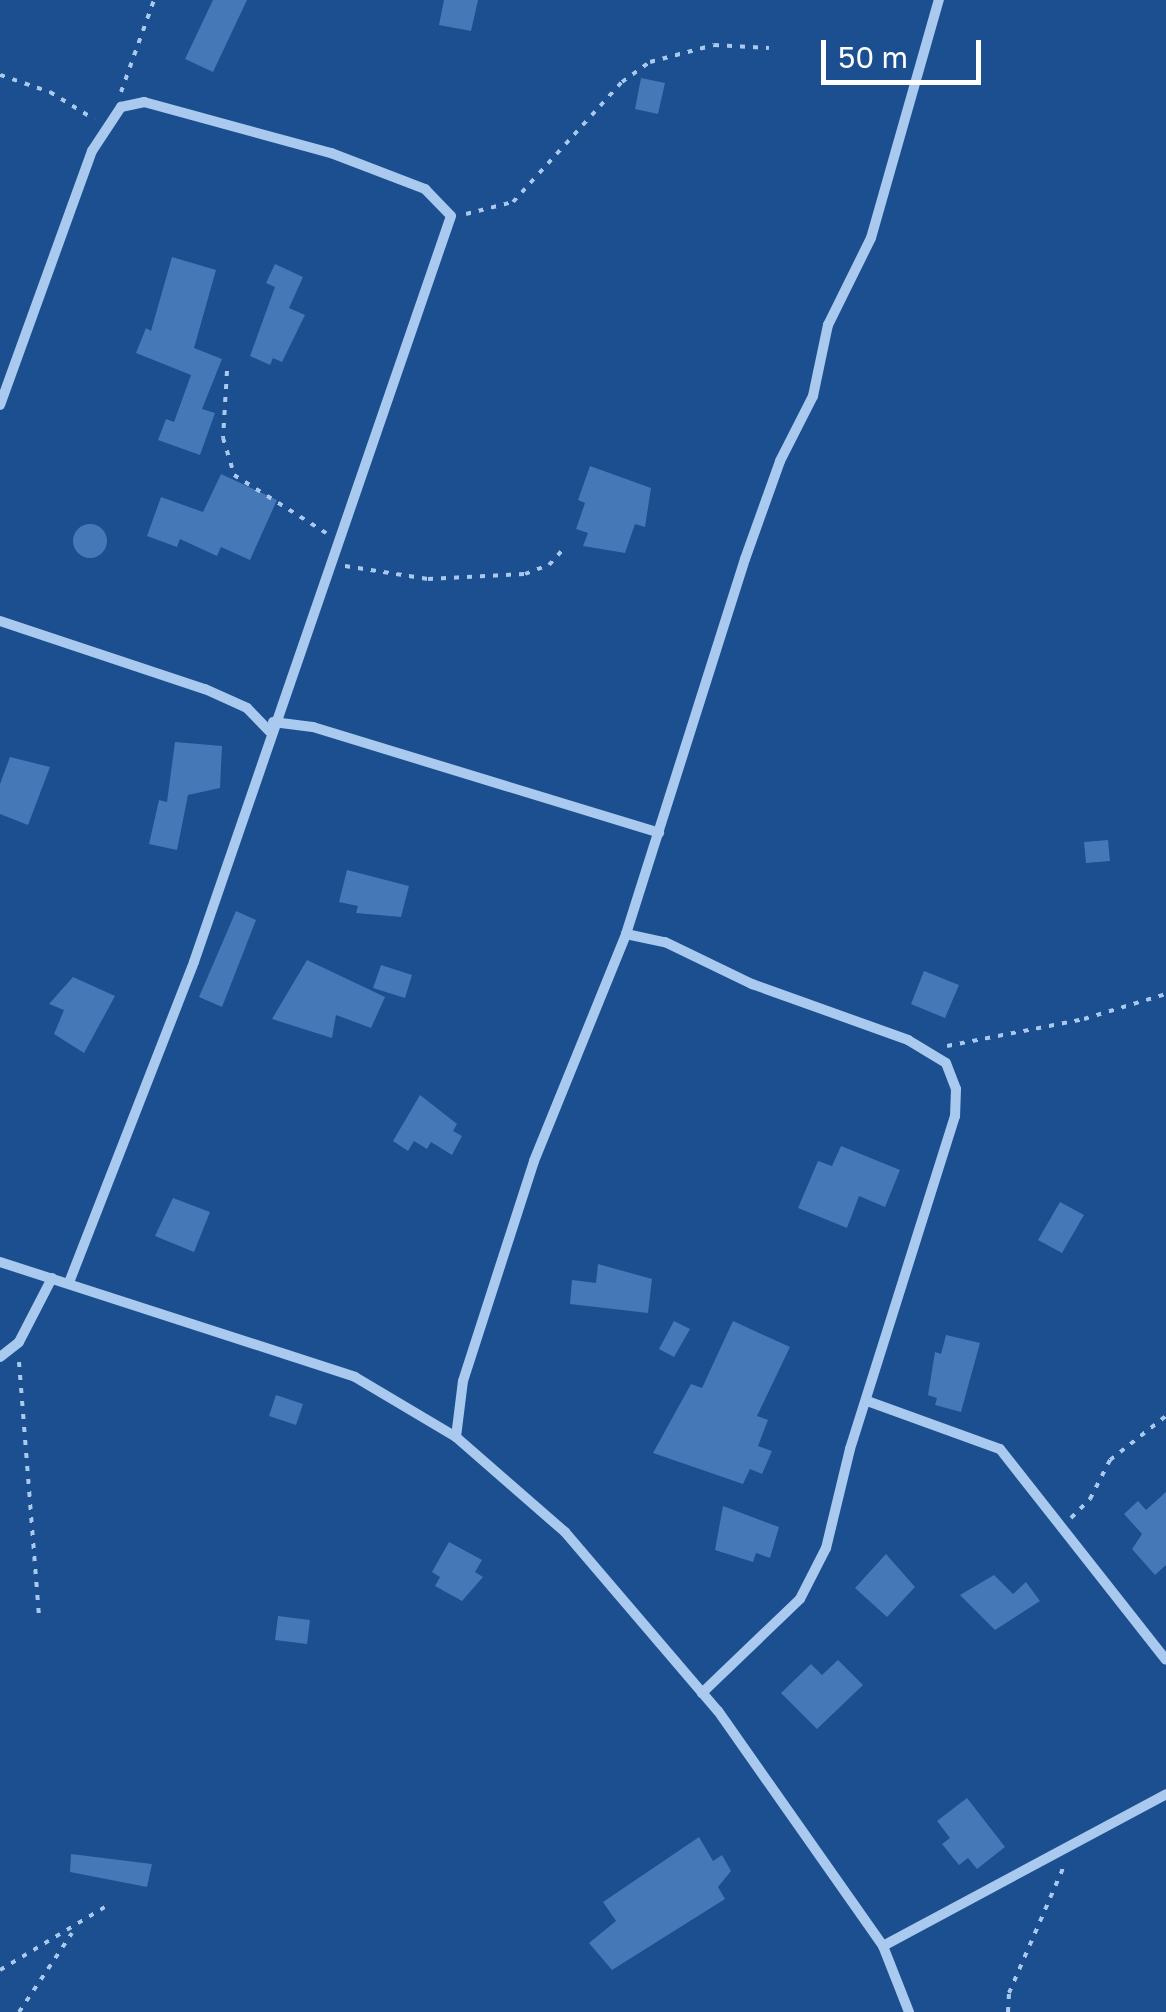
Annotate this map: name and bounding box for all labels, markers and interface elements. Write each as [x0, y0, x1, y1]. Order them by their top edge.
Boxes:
scale bar [826, 20, 986, 82]
text: 50 m [838, 39, 908, 75]

